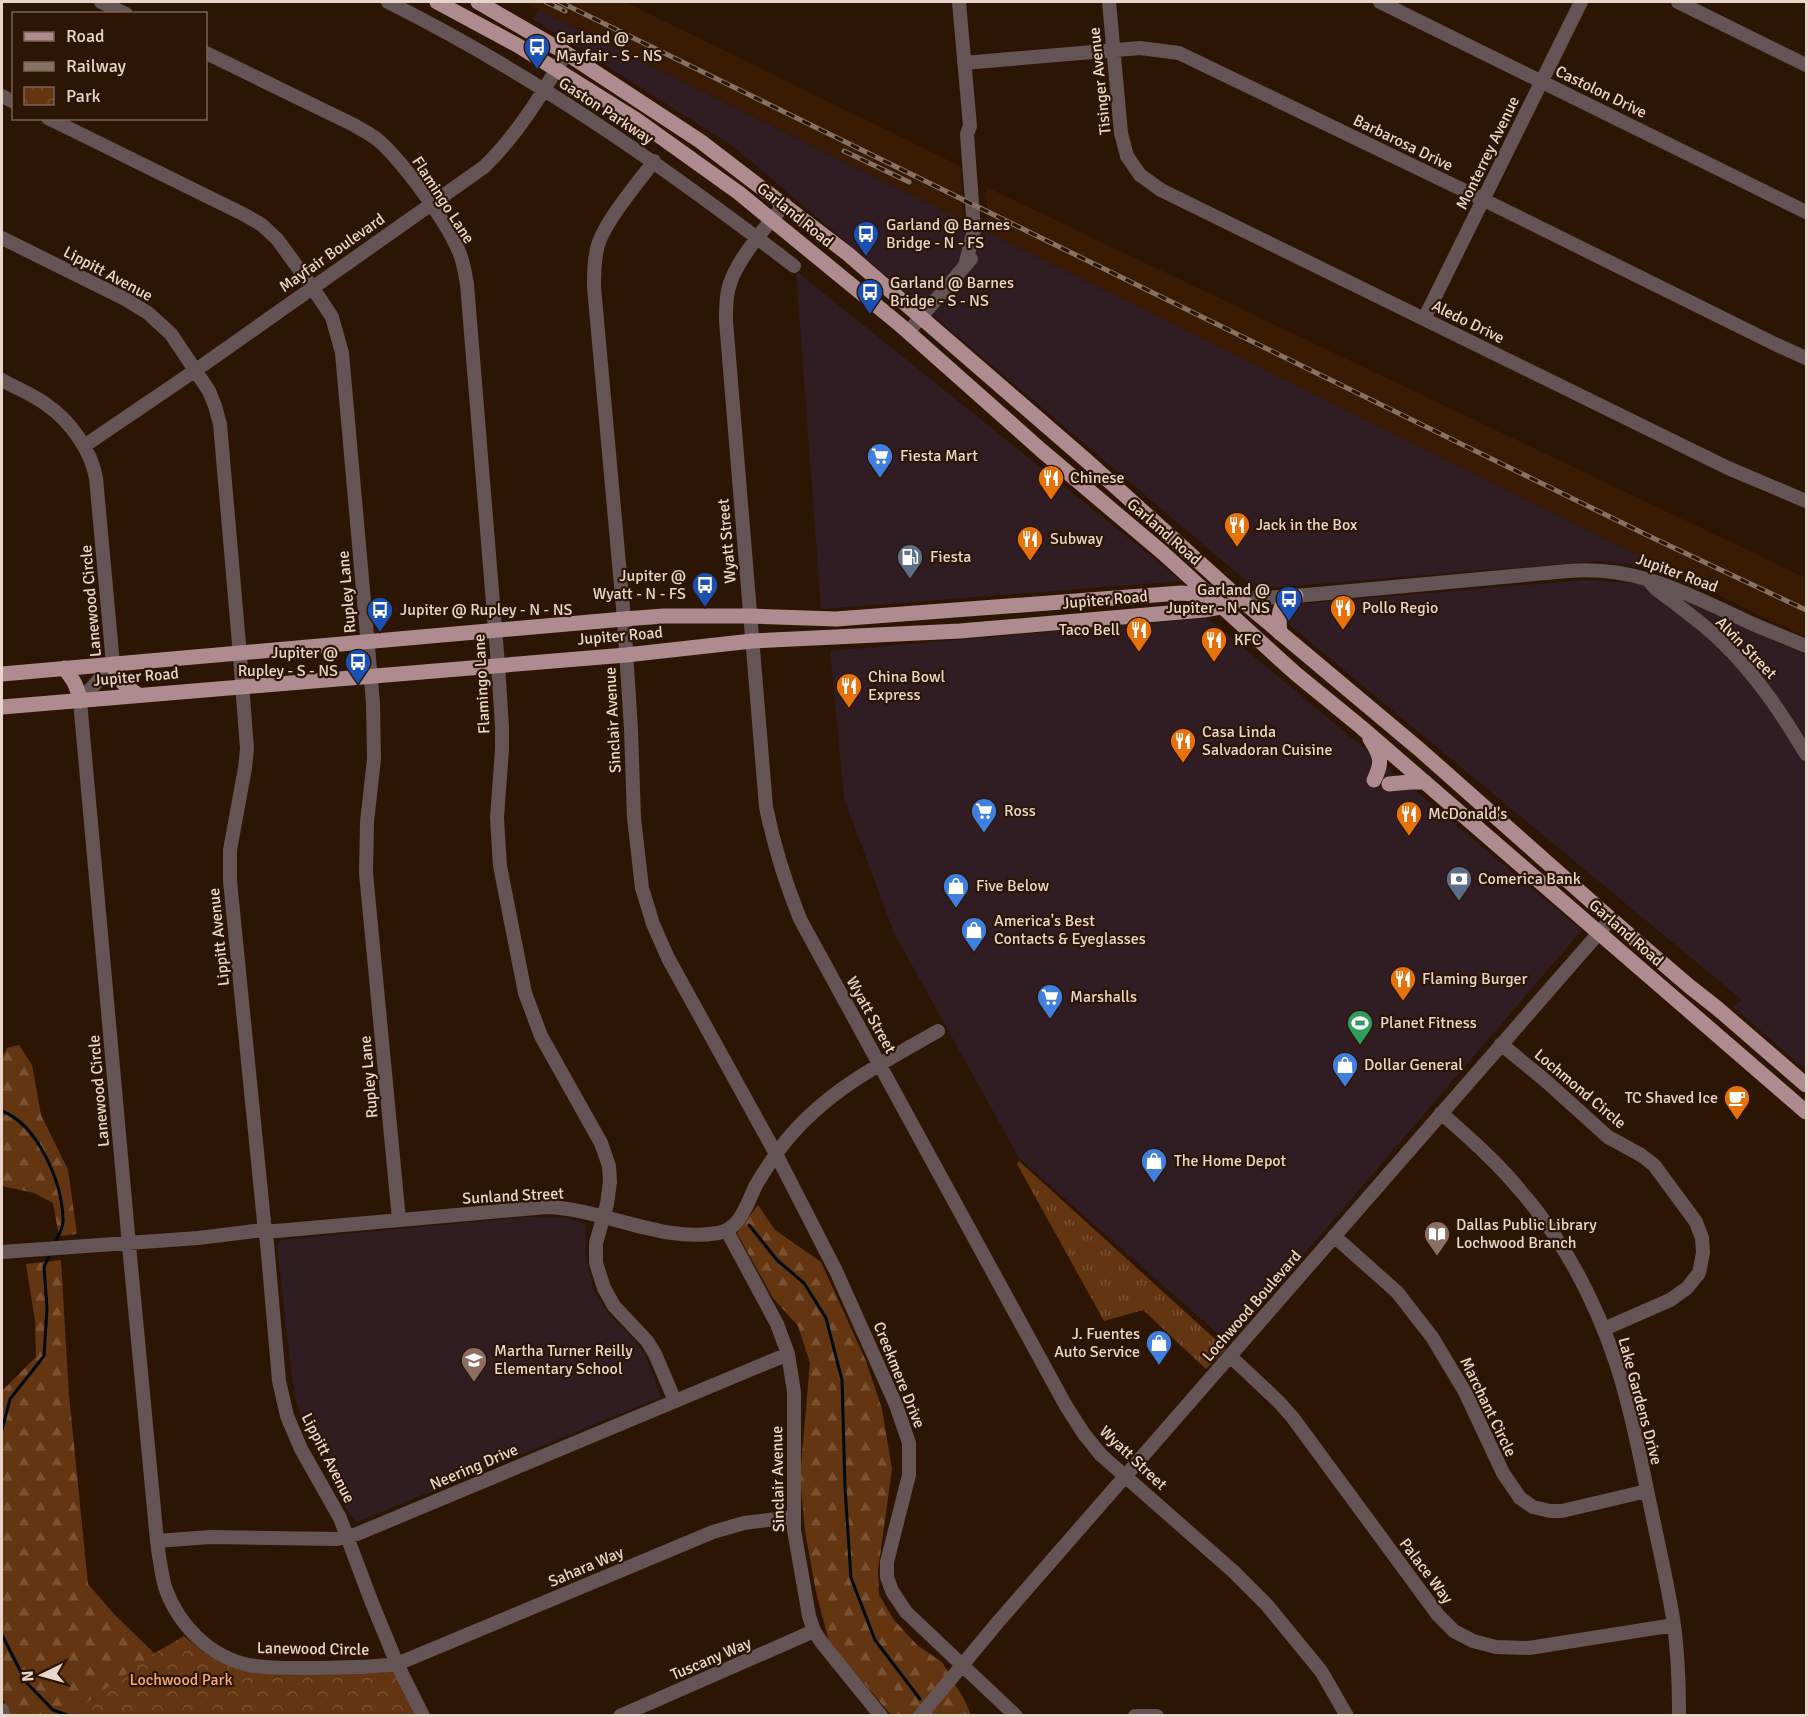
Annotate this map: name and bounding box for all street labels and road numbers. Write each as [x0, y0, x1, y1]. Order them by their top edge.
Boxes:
street label: Tisinger Avenue [1084, 26, 1116, 136]
street label: Castolon Drive [1552, 61, 1650, 123]
street label: Gaston Parkway [555, 73, 658, 149]
street label: Monterrey Avenue [1452, 93, 1524, 213]
street label: Barbarosa Drive [1350, 110, 1456, 176]
street label: Flamingo Lane [407, 152, 479, 248]
street label: Garland Road [753, 178, 837, 252]
street label: Mayfair Boulevard [275, 209, 389, 297]
street label: Lippitt Avenue [60, 242, 156, 306]
street label: Aledo Drive [1428, 296, 1508, 348]
street label: Garland Road [1123, 494, 1205, 570]
street label: Wyatt Street [713, 497, 741, 584]
street label: Lanewood Circle [76, 544, 106, 658]
street label: Jupiter Road [1633, 549, 1721, 597]
street label: Rupley Lane [333, 550, 361, 634]
street label: Jupiter Road [1061, 586, 1149, 614]
street label: Alvin Street [1711, 612, 1781, 684]
street label: Jupiter Road [576, 622, 664, 650]
street label: Flamingo Lane [469, 633, 495, 735]
street label: Jupiter Road [92, 663, 180, 691]
street label: Sinclair Avenue [600, 666, 626, 774]
street label: Lippitt Avenue [204, 887, 234, 987]
street label: Garland Road [1585, 895, 1667, 971]
street label: Wyatt Street [842, 973, 901, 1057]
street label: Lanewood Circle [84, 1034, 114, 1148]
street label: Rupley Lane [355, 1035, 383, 1119]
street label: Lochmond Circle [1530, 1045, 1630, 1133]
street label: Sunland Street [462, 1183, 565, 1209]
street label: Lochwood Boulevard [1198, 1246, 1306, 1366]
street label: Creekmere Drive [869, 1319, 929, 1431]
street label: Lake Gardens Drive [1613, 1335, 1667, 1467]
street label: Marchant Circle [1455, 1354, 1521, 1460]
street label: Lippitt Avenue [297, 1410, 359, 1506]
street label: Wyatt Street [1095, 1422, 1171, 1495]
street label: Sinclair Avenue [767, 1426, 789, 1532]
street label: Neering Drive [427, 1439, 521, 1495]
street label: Palace Way [1395, 1534, 1457, 1608]
street label: Sahara Way [545, 1542, 627, 1592]
street label: Tuscany Way [668, 1633, 755, 1685]
street label: Lanewood Circle [257, 1638, 369, 1660]

